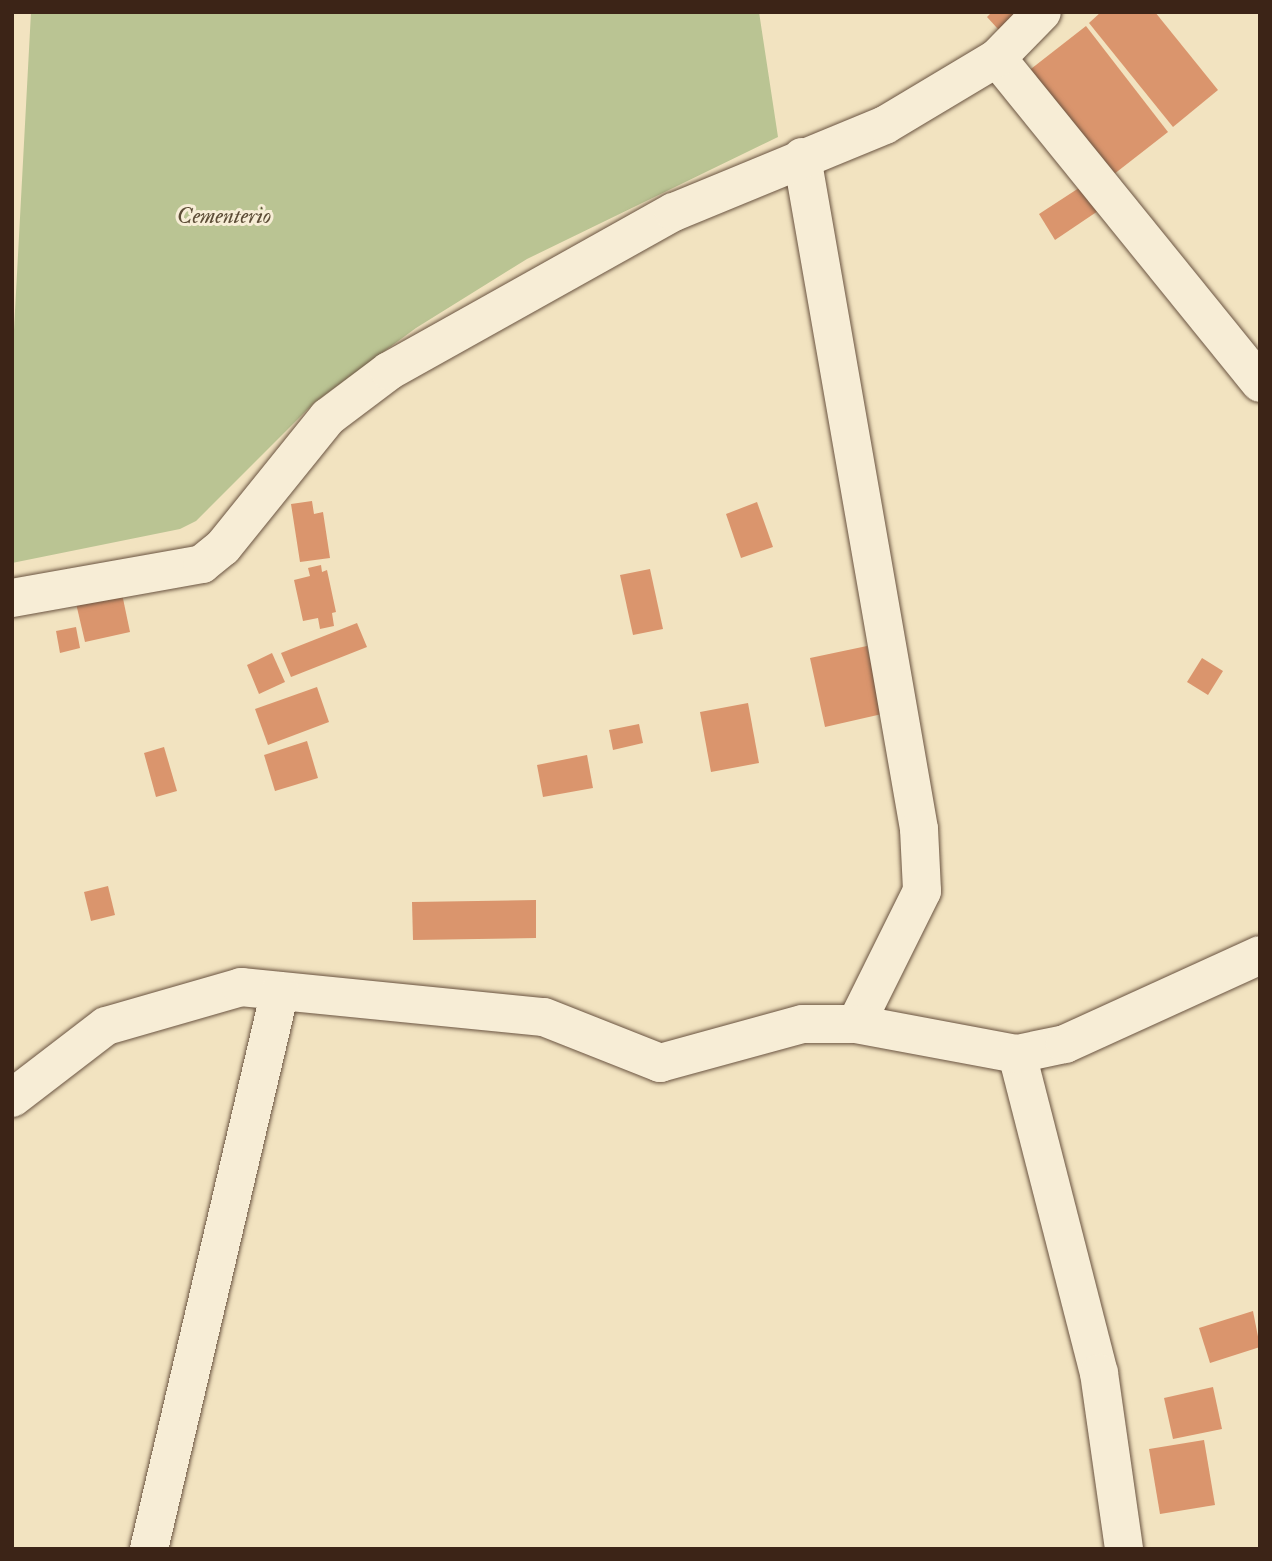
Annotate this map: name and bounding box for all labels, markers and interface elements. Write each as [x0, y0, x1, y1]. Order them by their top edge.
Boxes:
park label: Cementerio [177, 202, 271, 230]

